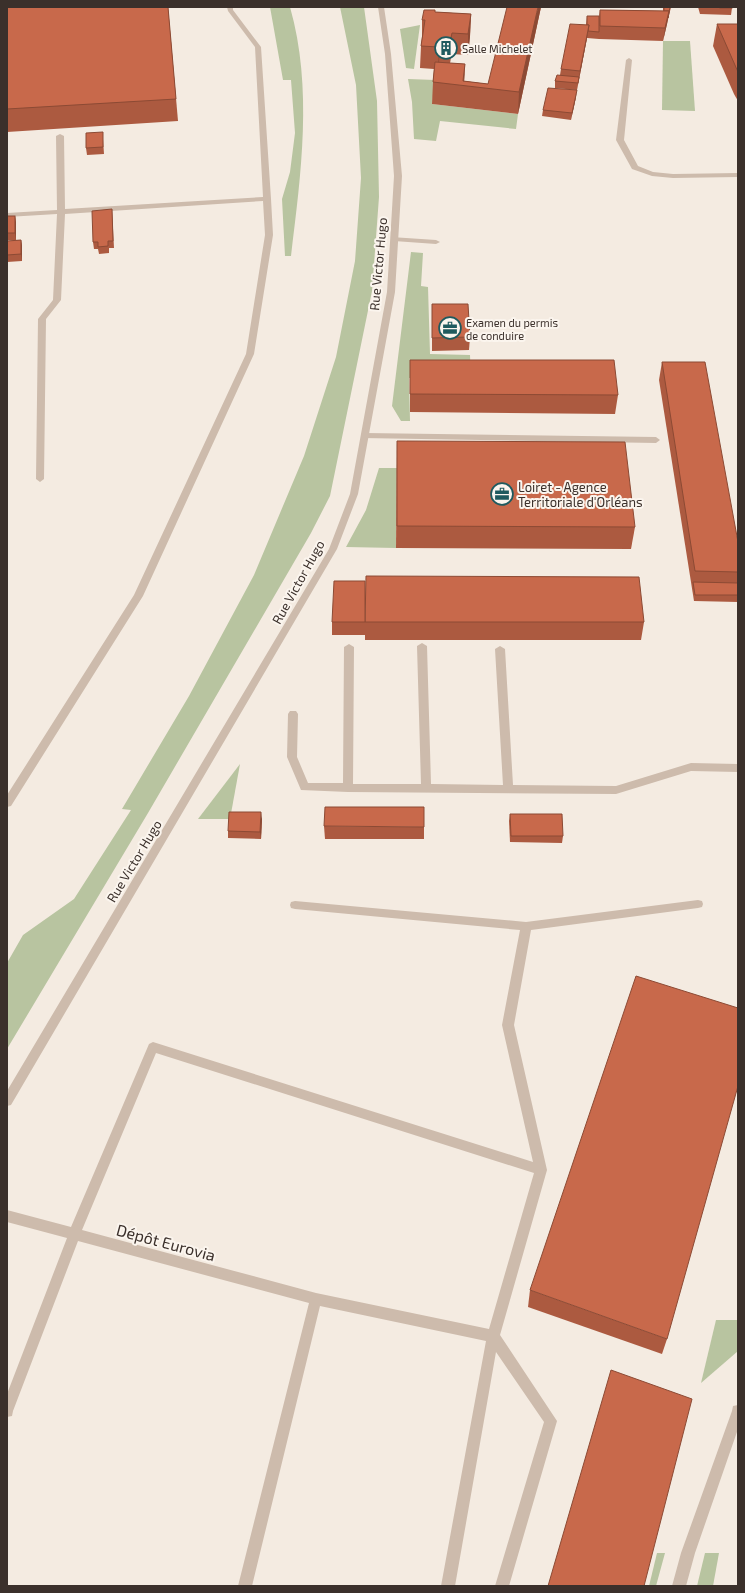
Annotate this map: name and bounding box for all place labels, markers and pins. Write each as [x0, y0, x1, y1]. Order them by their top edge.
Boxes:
building icon: Salle Michelet [433, 35, 459, 61]
place label: Salle Michelet [462, 42, 533, 55]
office icon: Examen du permis de conduire [437, 315, 463, 341]
place label: Examen du permis de conduire [466, 316, 558, 342]
place label: Loiret - Agence Territoriale d'Orléans [518, 479, 643, 510]
office icon: Loiret - Agence Territoriale d'Orléans [489, 481, 515, 507]

